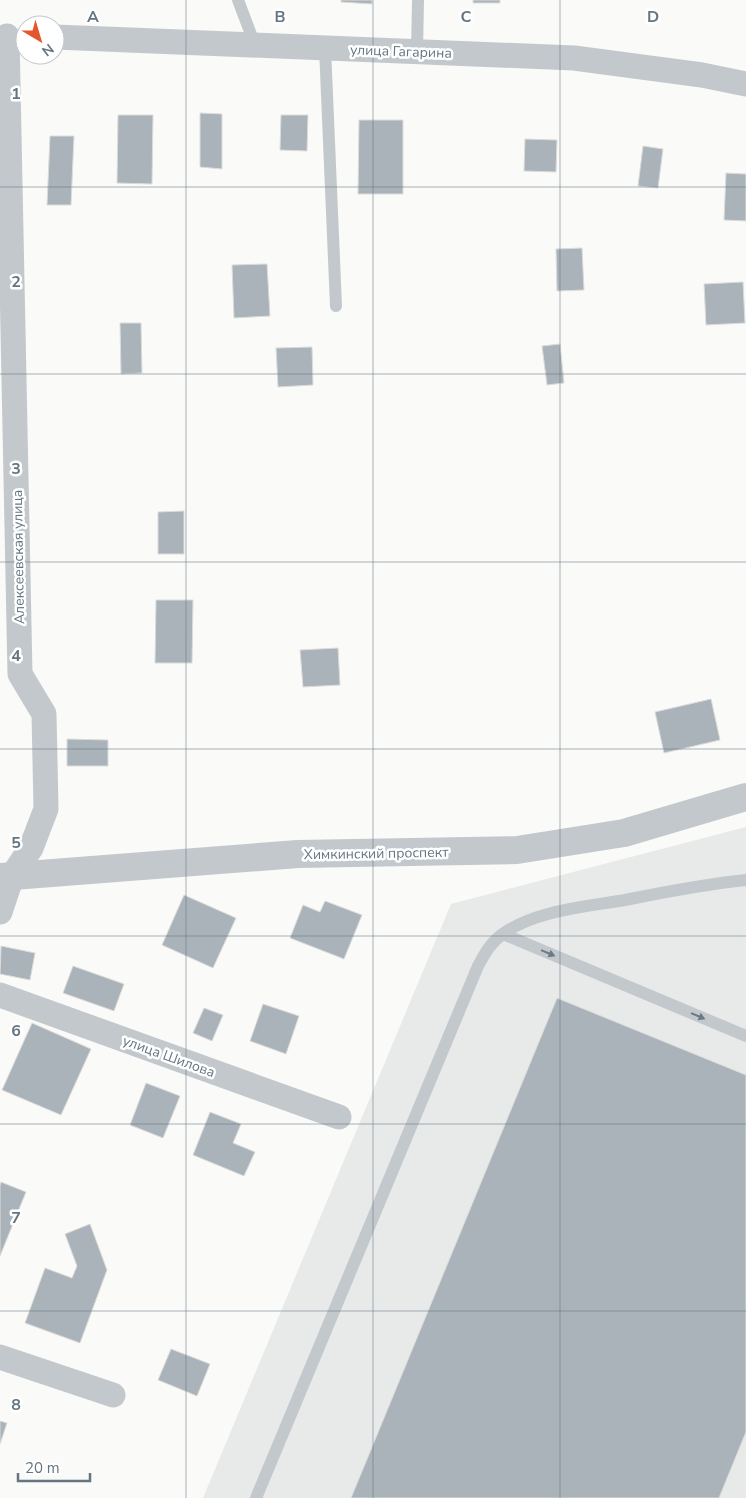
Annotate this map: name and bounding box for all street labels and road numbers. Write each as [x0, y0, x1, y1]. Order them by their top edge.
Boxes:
street label: улица Гагарина [350, 40, 452, 63]
street label: Алексеевская улица [8, 490, 29, 624]
street label: Химкинский проспект [304, 843, 449, 864]
street label: улица Шилова [120, 1031, 218, 1082]

